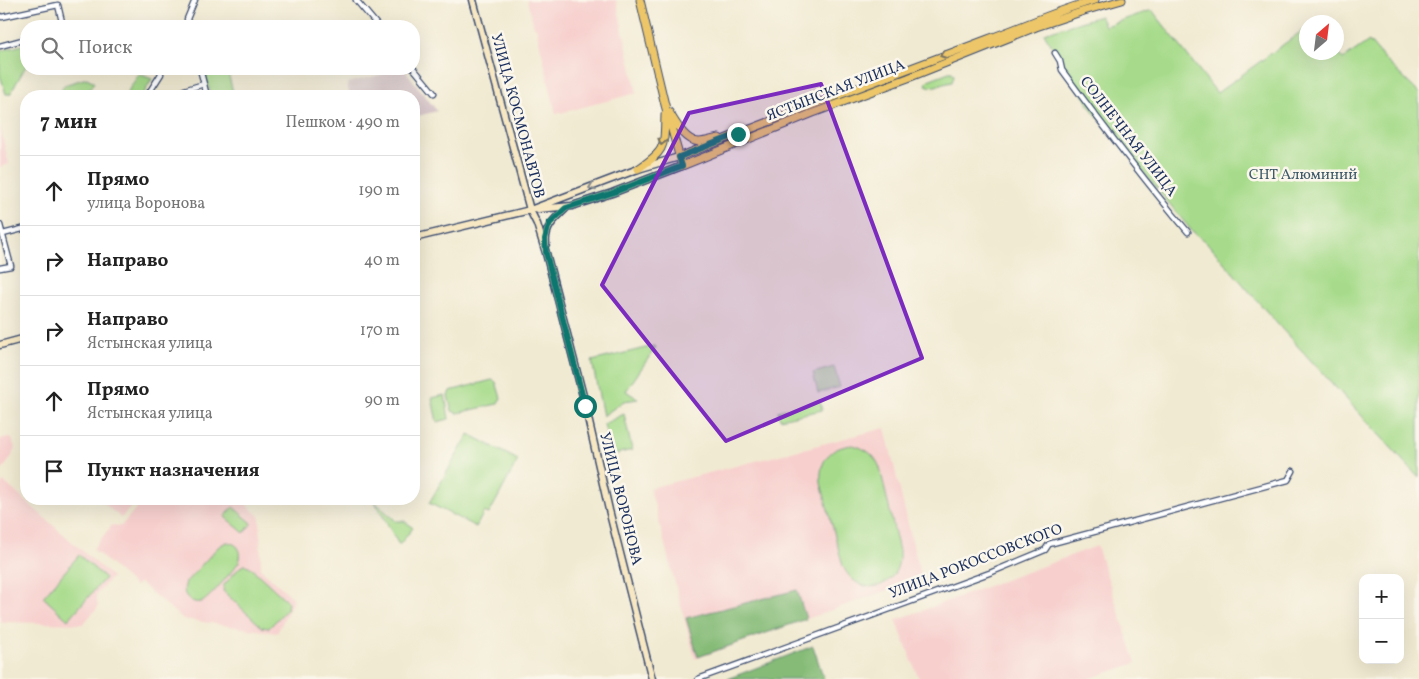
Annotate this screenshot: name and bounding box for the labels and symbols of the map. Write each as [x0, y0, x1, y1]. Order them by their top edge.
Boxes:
north arrow [1299, 15, 1344, 60]
street label: УЛИЦА КОСМОНАВТОВ [485, 31, 549, 201]
one-way arrow [939, 50, 948, 60]
street label: ЯСТЫНСКАЯ УЛИЦА [764, 55, 909, 127]
street label: СОЛНЕЧНАЯ УЛИЦА [1074, 72, 1182, 202]
route end [727, 123, 750, 146]
one-way arrow [657, 138, 668, 147]
park label: СНТ Алюминий [1249, 165, 1357, 186]
one-way arrow [589, 181, 597, 191]
route start [574, 395, 597, 418]
street label: УЛИЦА ВОРОНОВА [593, 430, 647, 568]
street label: УЛИЦА РОКОССОВСКОГО [886, 519, 1066, 605]

